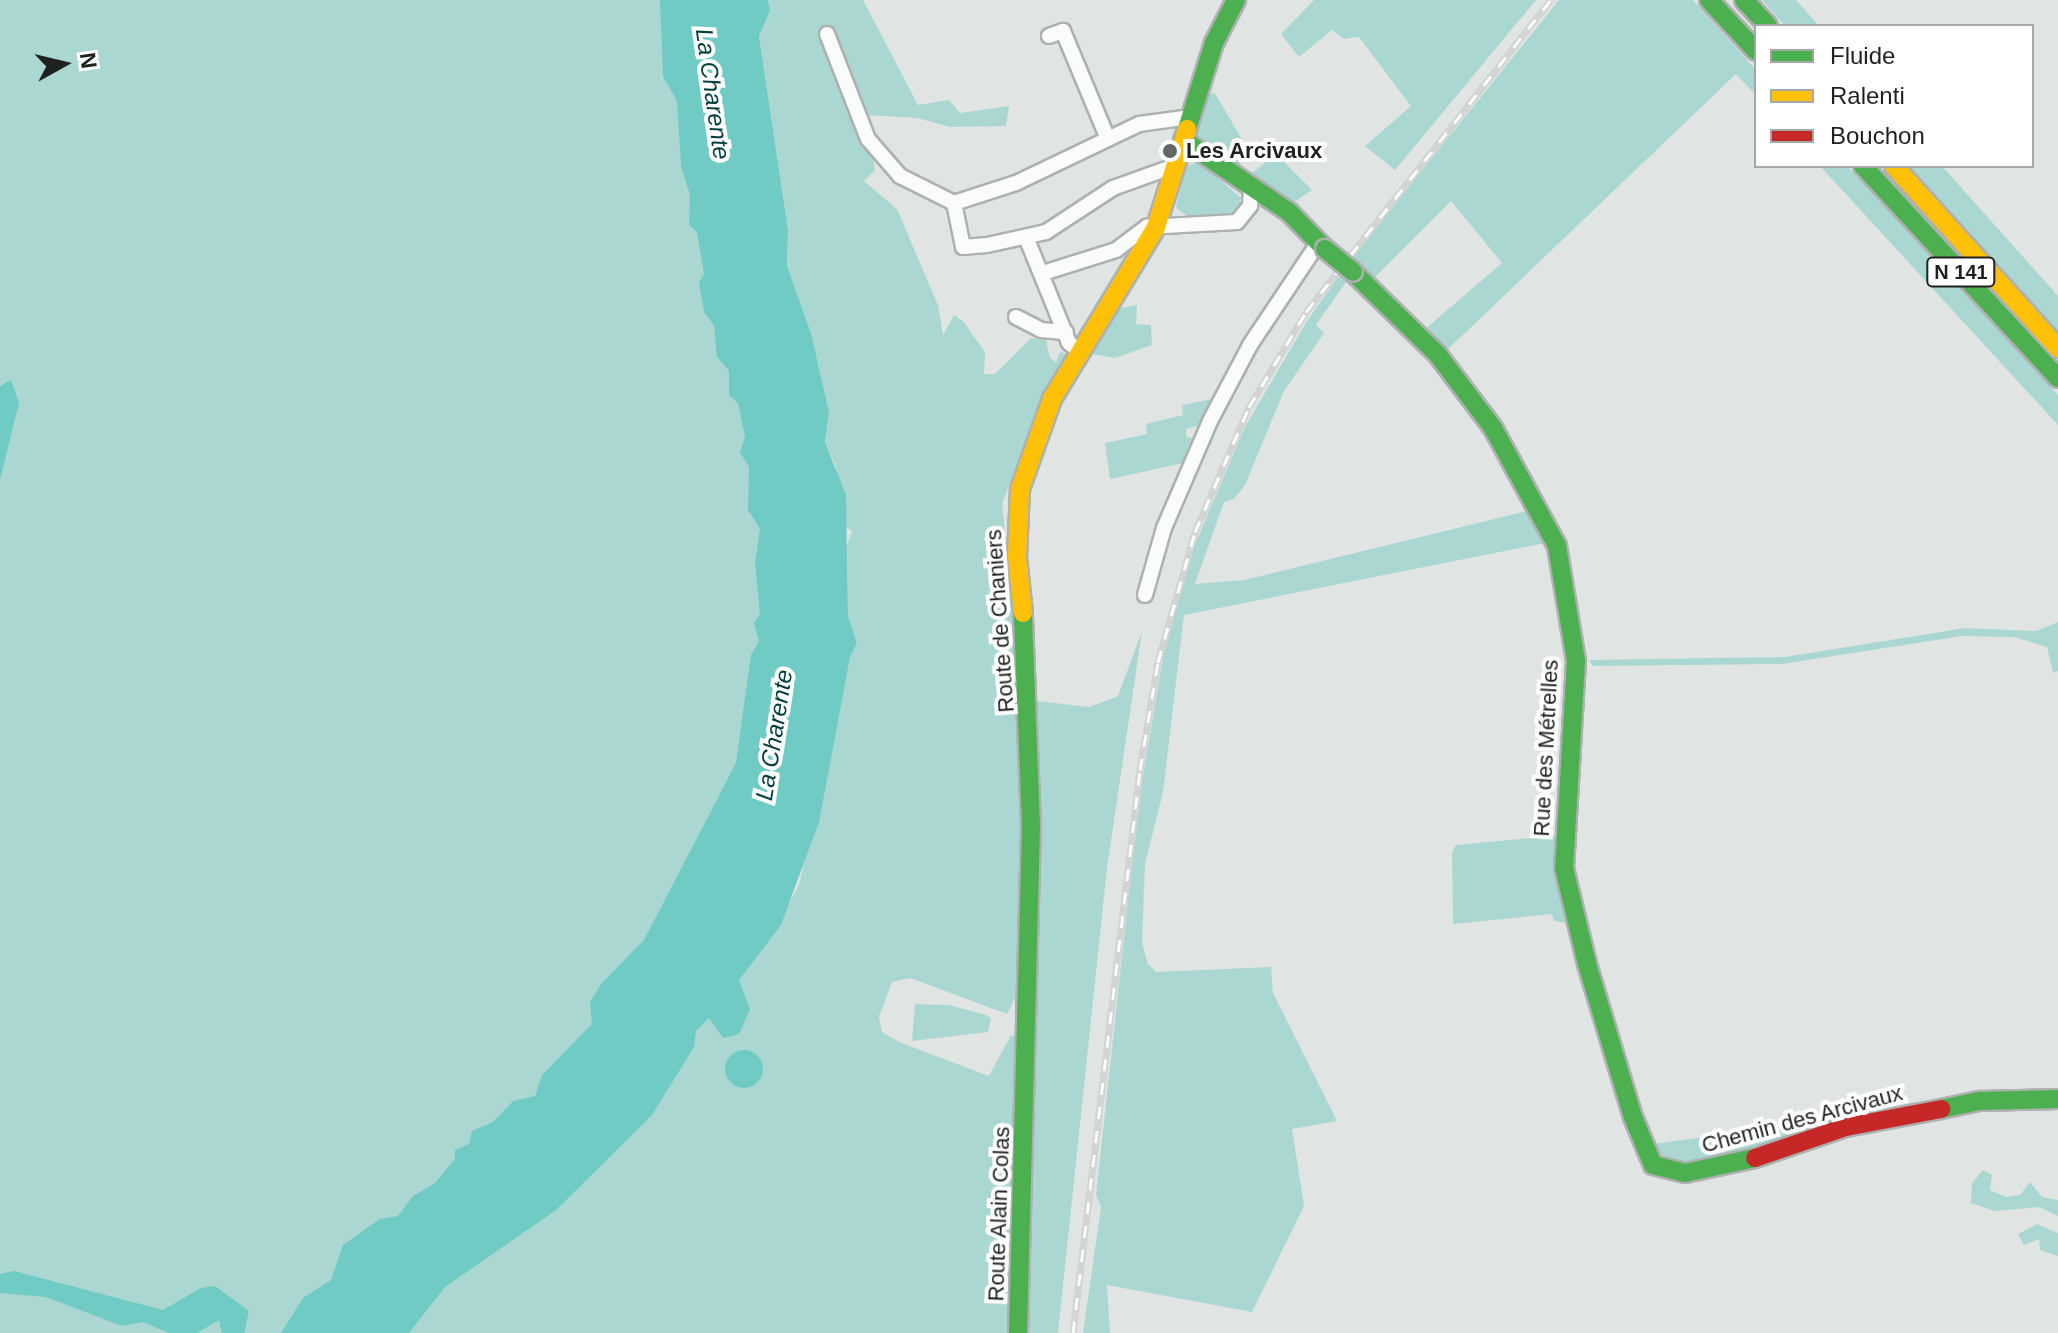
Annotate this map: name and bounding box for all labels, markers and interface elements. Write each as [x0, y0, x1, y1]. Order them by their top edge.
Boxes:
north arrow [24, 24, 104, 104]
legend [1754, 24, 2034, 168]
water label: La Charente [690, 27, 736, 161]
text: Fluide [1830, 42, 1895, 69]
text: N [75, 51, 102, 70]
text: Ralenti [1830, 82, 1905, 109]
text: Bouchon [1830, 122, 1925, 149]
place label: Les Arcivaux [1186, 138, 1323, 164]
marker: Les Arcivaux [1161, 142, 1179, 160]
road number: N 141 [1925, 256, 1997, 288]
street label: Route de Chaniers [980, 529, 1020, 713]
street label: Rue des Métrelles [1528, 659, 1564, 837]
water label: La Charente [749, 668, 799, 802]
street label: Chemin des Arcivaux [1698, 1079, 1906, 1159]
street label: Route Alain Colas [983, 1126, 1015, 1302]

